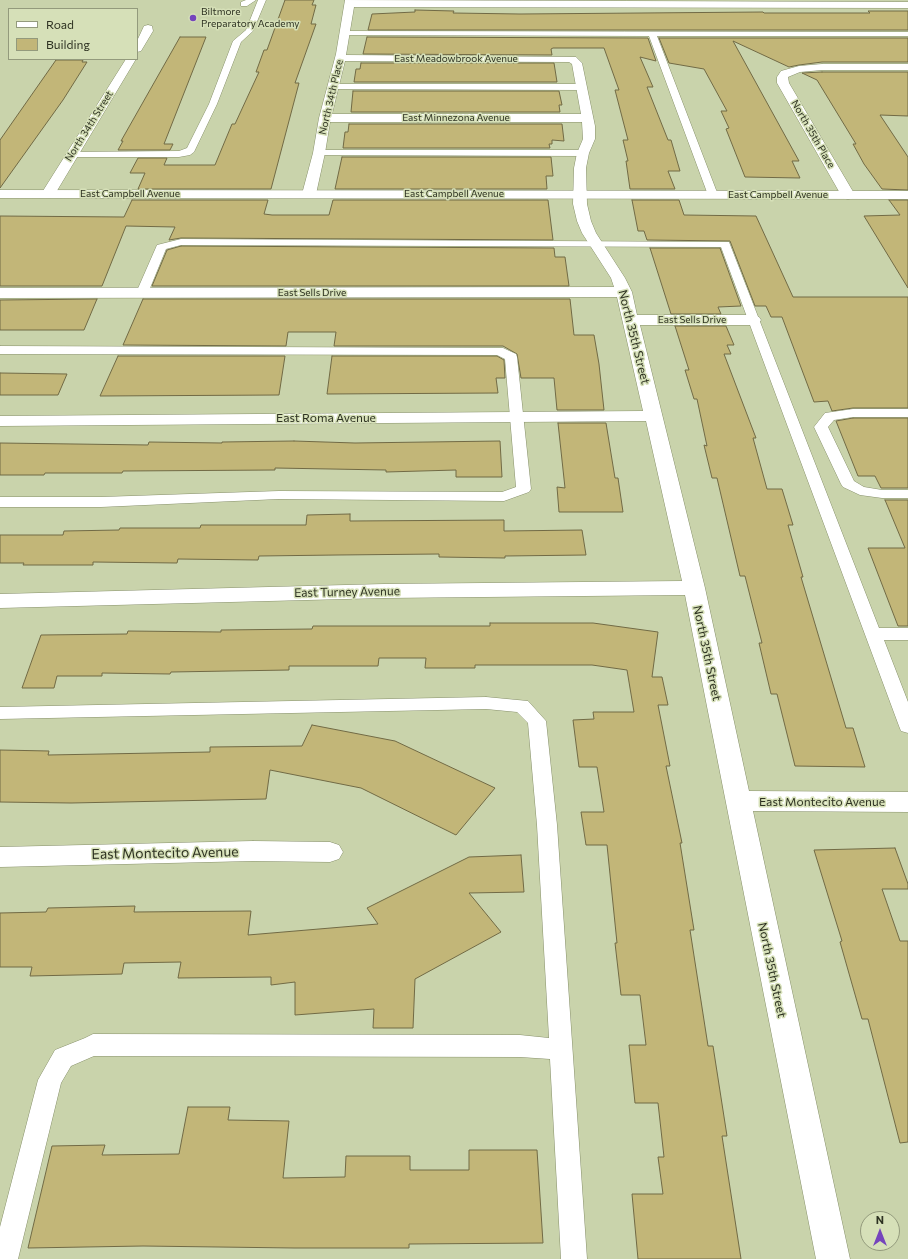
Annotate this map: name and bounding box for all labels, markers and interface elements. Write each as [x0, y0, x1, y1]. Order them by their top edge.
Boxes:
place label: Biltmore Preparatory Academy [201, 6, 299, 30]
legend [8, 8, 138, 60]
marker: Biltmore Preparatory Academy [188, 13, 198, 23]
text: Road [46, 17, 74, 31]
text: Building [46, 37, 90, 51]
street label: East Meadowbrook Avenue [394, 53, 518, 65]
street label: North 34th Place [316, 58, 346, 136]
street label: North 34th Street [62, 88, 116, 164]
street label: North 35th Place [789, 98, 837, 170]
street label: East Minnezona Avenue [402, 112, 510, 124]
street label: East Campbell Avenue [80, 188, 180, 200]
street label: East Campbell Avenue [404, 188, 504, 200]
street label: East Campbell Avenue [728, 189, 828, 201]
street label: East Sells Drive [278, 287, 346, 299]
street label: North 35th Street [615, 288, 653, 386]
street label: East Sells Drive [658, 314, 726, 326]
street label: East Roma Avenue [276, 411, 376, 425]
street label: East Turney Avenue [294, 584, 400, 600]
street label: North 35th Street [690, 604, 724, 702]
street label: East Montecito Avenue [759, 795, 885, 809]
street label: East Montecito Avenue [91, 843, 239, 863]
street label: North 35th Street [755, 921, 789, 1019]
north arrow [860, 1211, 900, 1251]
text: N [876, 1213, 884, 1226]

